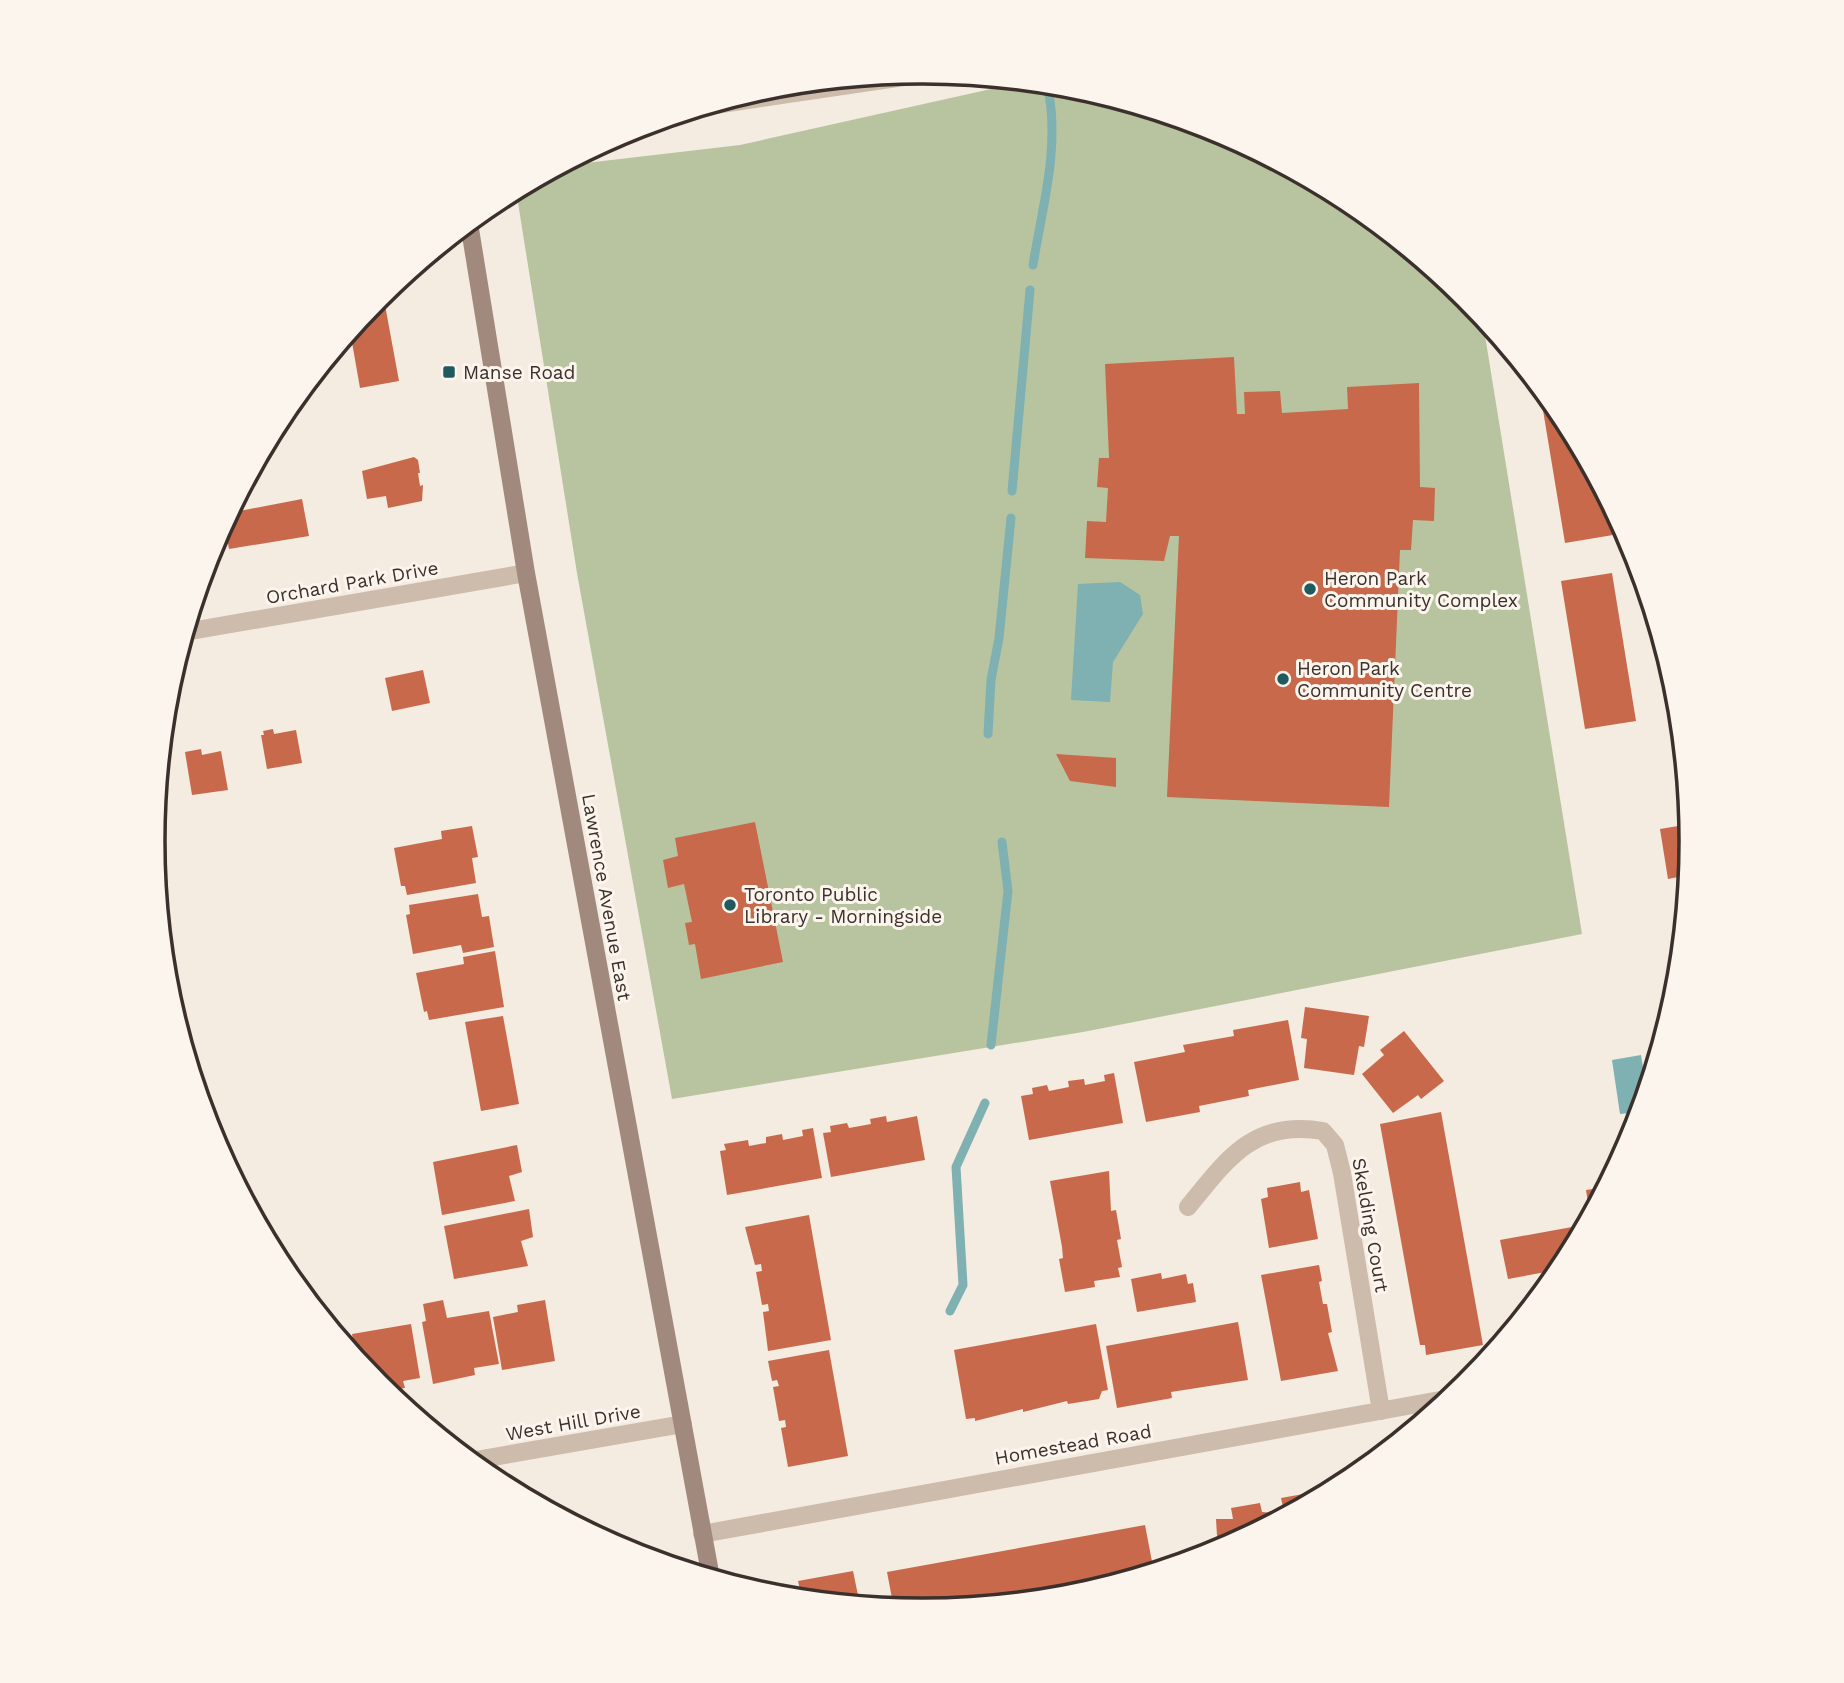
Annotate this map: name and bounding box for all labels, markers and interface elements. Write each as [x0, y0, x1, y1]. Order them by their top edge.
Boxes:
place label: Manse Road [463, 361, 575, 384]
marker: Manse Road [441, 364, 457, 380]
street label: Orchard Park Drive [264, 556, 440, 609]
place label: Heron Park Community Complex [1324, 567, 1518, 612]
marker: Heron Park Community Complex [1302, 581, 1318, 597]
place label: Heron Park Community Centre [1297, 657, 1472, 702]
marker: Heron Park Community Centre [1275, 671, 1291, 687]
street label: Lawrence Avenue East [577, 792, 636, 1002]
place label: Toronto Public Library - Morningside [744, 883, 942, 928]
marker: Toronto Public Library - Morningside [722, 897, 738, 913]
street label: Skelding Court [1347, 1156, 1394, 1294]
street label: West Hill Drive [504, 1399, 642, 1446]
street label: Homestead Road [993, 1419, 1153, 1470]

